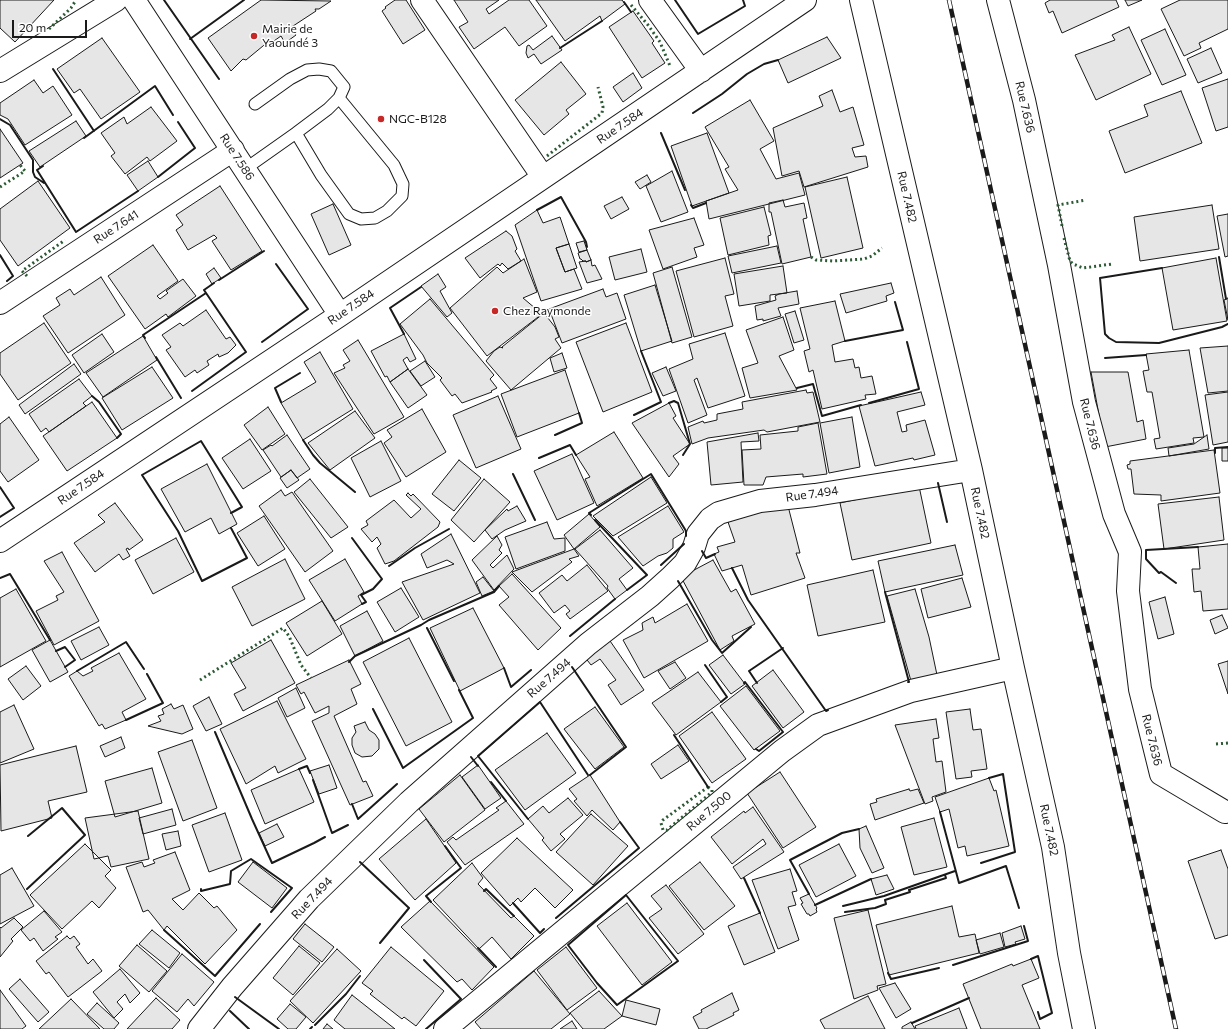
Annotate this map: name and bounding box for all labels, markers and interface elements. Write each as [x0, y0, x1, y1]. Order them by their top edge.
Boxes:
scale bar [14, 12, 89, 38]
text: 20 m [19, 20, 46, 34]
place label: Mairie de Yaoundé 3 [262, 22, 318, 50]
marker: Mairie de Yaoundé 3 [249, 31, 259, 41]
street label: Rue 7.636 [1012, 80, 1038, 134]
street label: Rue 7.584 [594, 105, 646, 147]
place label: NGC-B128 [389, 112, 447, 126]
marker: NGC-B128 [376, 114, 386, 124]
street label: Rue 7.586 [216, 131, 258, 183]
street label: Rue 7.482 [894, 170, 920, 224]
street label: Rue 7.641 [91, 207, 141, 247]
street label: Rue 7.584 [325, 286, 377, 328]
place label: Chez Raymonde [503, 304, 591, 318]
marker: Chez Raymonde [490, 306, 500, 316]
street label: Rue 7.636 [1077, 397, 1103, 451]
street label: Rue 7.584 [55, 466, 107, 508]
street label: Rue 7.494 [785, 483, 839, 505]
street label: Rue 7.482 [967, 486, 993, 540]
street label: Rue 7.494 [524, 655, 574, 701]
street label: Rue 7.636 [1139, 713, 1165, 767]
street label: Rue 7.500 [684, 788, 734, 834]
street label: Rue 7.482 [1036, 803, 1062, 857]
street label: Rue 7.494 [288, 874, 336, 922]

